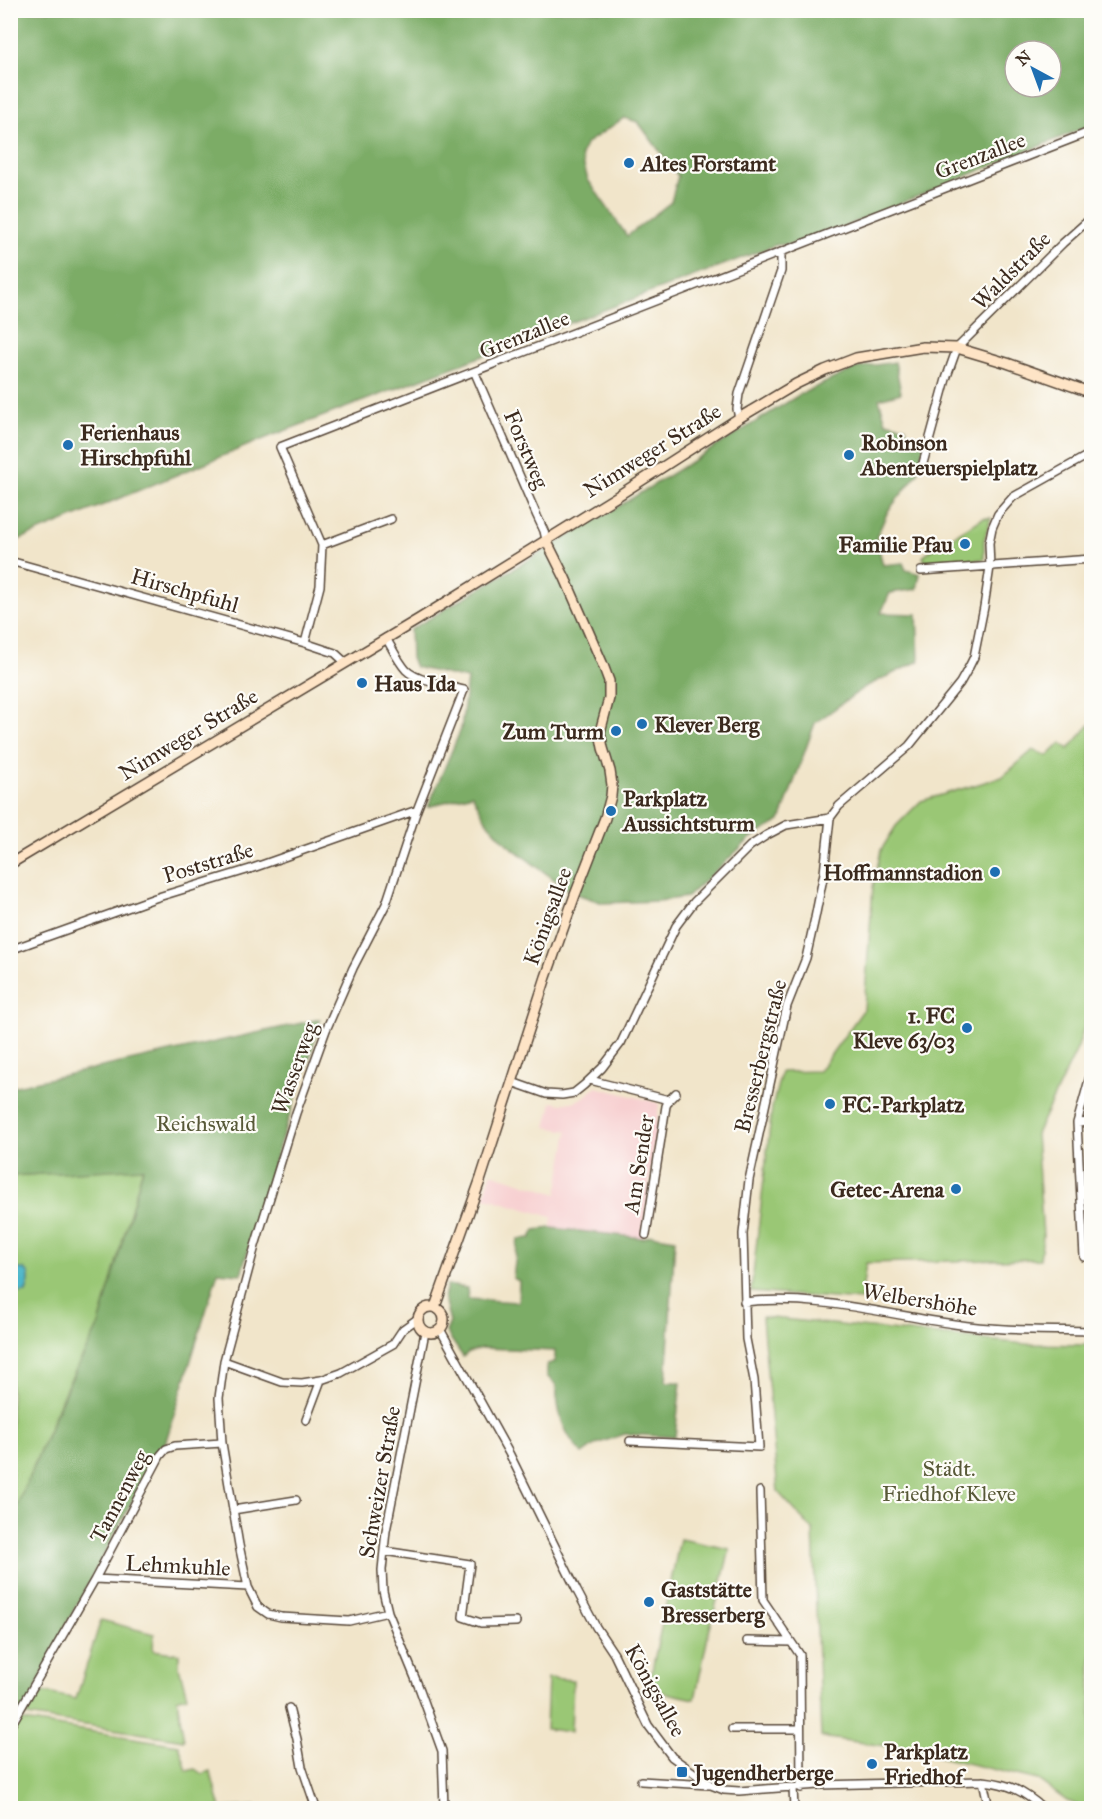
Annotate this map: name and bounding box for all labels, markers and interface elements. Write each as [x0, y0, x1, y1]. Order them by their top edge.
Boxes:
north arrow [1003, 39, 1063, 99]
text: N [1012, 46, 1035, 70]
street label: Grenzallee [931, 126, 1029, 185]
place label: Altes Forstamt [639, 150, 776, 177]
marker: Altes Forstamt [622, 156, 636, 170]
street label: Waldstraße [966, 225, 1056, 315]
street label: Grenzallee [475, 304, 573, 365]
street label: Nimweger Straße [578, 397, 726, 504]
street label: Forstweg [498, 406, 555, 493]
place label: Ferienhaus Hirschpfuhl [80, 419, 192, 471]
place label: Robinson Abenteuerspielplatz [859, 429, 1039, 481]
marker: Ferienhaus Hirschpfuhl [61, 438, 75, 452]
marker: Robinson Abenteuerspielplatz [842, 448, 856, 462]
place label: Familie Pfau [839, 531, 953, 558]
marker: Familie Pfau [958, 537, 972, 551]
street label: Hirschpfuhl [128, 562, 242, 619]
place label: Haus Ida [374, 670, 457, 697]
marker: Haus Ida [355, 676, 369, 690]
street label: Nimweger Straße [114, 682, 263, 786]
place label: Klever Berg [654, 711, 760, 738]
marker: Klever Berg [635, 717, 649, 731]
place label: Zum Turm [502, 718, 605, 745]
marker: Zum Turm [609, 724, 623, 738]
place label: Parkplatz Aussichtsturm [621, 785, 755, 837]
marker: Parkplatz Aussichtsturm [604, 804, 618, 818]
street label: Poststraße [160, 836, 257, 889]
place label: Hoffmannstadion [823, 859, 983, 886]
street label: Königsallee [517, 864, 578, 969]
marker: Hoffmannstadion [988, 865, 1002, 879]
street label: Bresserbergstraße [728, 976, 793, 1136]
place label: 1. FC Kleve 63/03 [853, 1002, 955, 1054]
street label: Wasserweg [265, 1018, 324, 1118]
marker: 1. FC Kleve 63/03 [960, 1021, 974, 1035]
place label: FC-Parkplatz [842, 1091, 965, 1118]
marker: FC-Parkplatz [823, 1097, 837, 1111]
park label: Reichswald [156, 1110, 256, 1137]
street label: Am Sender [617, 1112, 660, 1217]
place label: Getec-Arena [830, 1176, 945, 1203]
marker: Getec-Arena [949, 1182, 963, 1196]
street label: Welbershöhe [861, 1277, 979, 1322]
street label: Schweizer Straße [353, 1404, 406, 1560]
street label: Tannenweg [84, 1445, 155, 1547]
park label: Städt. Friedhof Kleve [882, 1455, 1016, 1507]
street label: Lehmkuhle [125, 1549, 231, 1582]
place label: Gaststätte Bresserberg [661, 1576, 765, 1628]
marker: Gaststätte Bresserberg [642, 1595, 656, 1609]
street label: Königsallee [619, 1639, 692, 1741]
place label: Parkplatz Friedhof [884, 1738, 969, 1790]
marker: Parkplatz Friedhof [865, 1757, 879, 1771]
place label: Jugendherberge [691, 1759, 834, 1787]
marker: Jugendherberge [675, 1765, 689, 1779]

